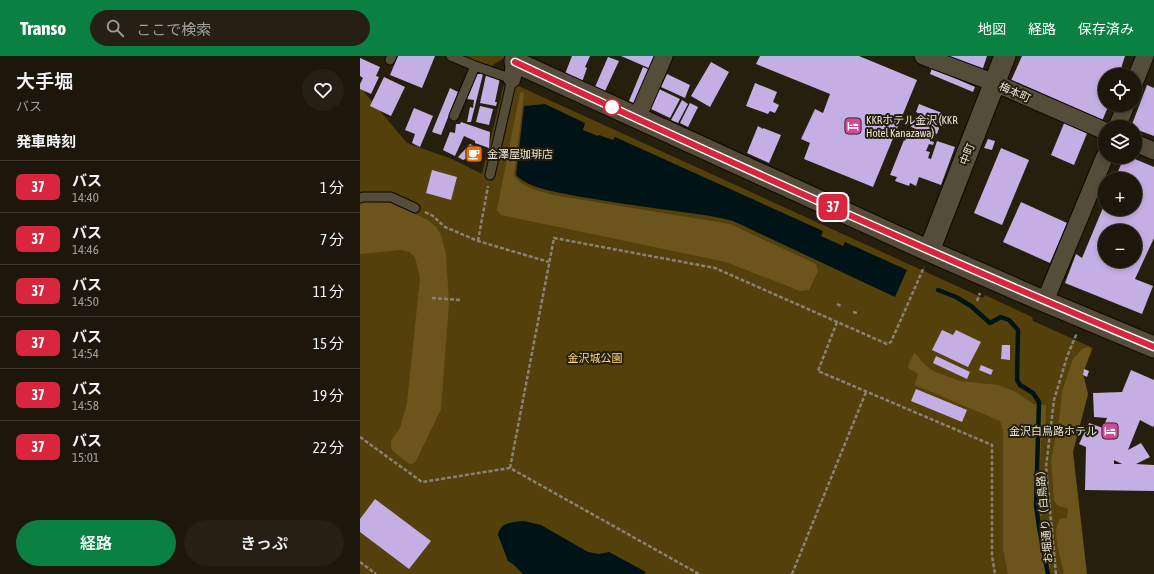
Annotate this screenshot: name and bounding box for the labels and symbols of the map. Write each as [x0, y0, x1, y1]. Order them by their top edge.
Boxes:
street label: 梅本町 [997, 80, 1033, 104]
unlabelled marker [603, 98, 621, 116]
place label: KKRホテル金沢 (KKR Hotel Kanazawa) [866, 114, 958, 139]
hotel icon: KKRホテル金沢 (KKR Hotel Kanazawa) [843, 116, 863, 136]
street label: 中町 [957, 142, 977, 166]
cafe icon: 金澤屋珈琲店 [464, 144, 484, 164]
place label: 金澤屋珈琲店 [487, 148, 553, 160]
line badge: 37 [815, 194, 851, 220]
park label: 金沢城公園 [568, 352, 623, 364]
hotel icon: 金沢白鳥路ホテル [1100, 421, 1120, 441]
place label: 金沢白鳥路ホテル [1009, 425, 1097, 437]
street label: お堀通り（白鳥路） [1034, 464, 1054, 564]

